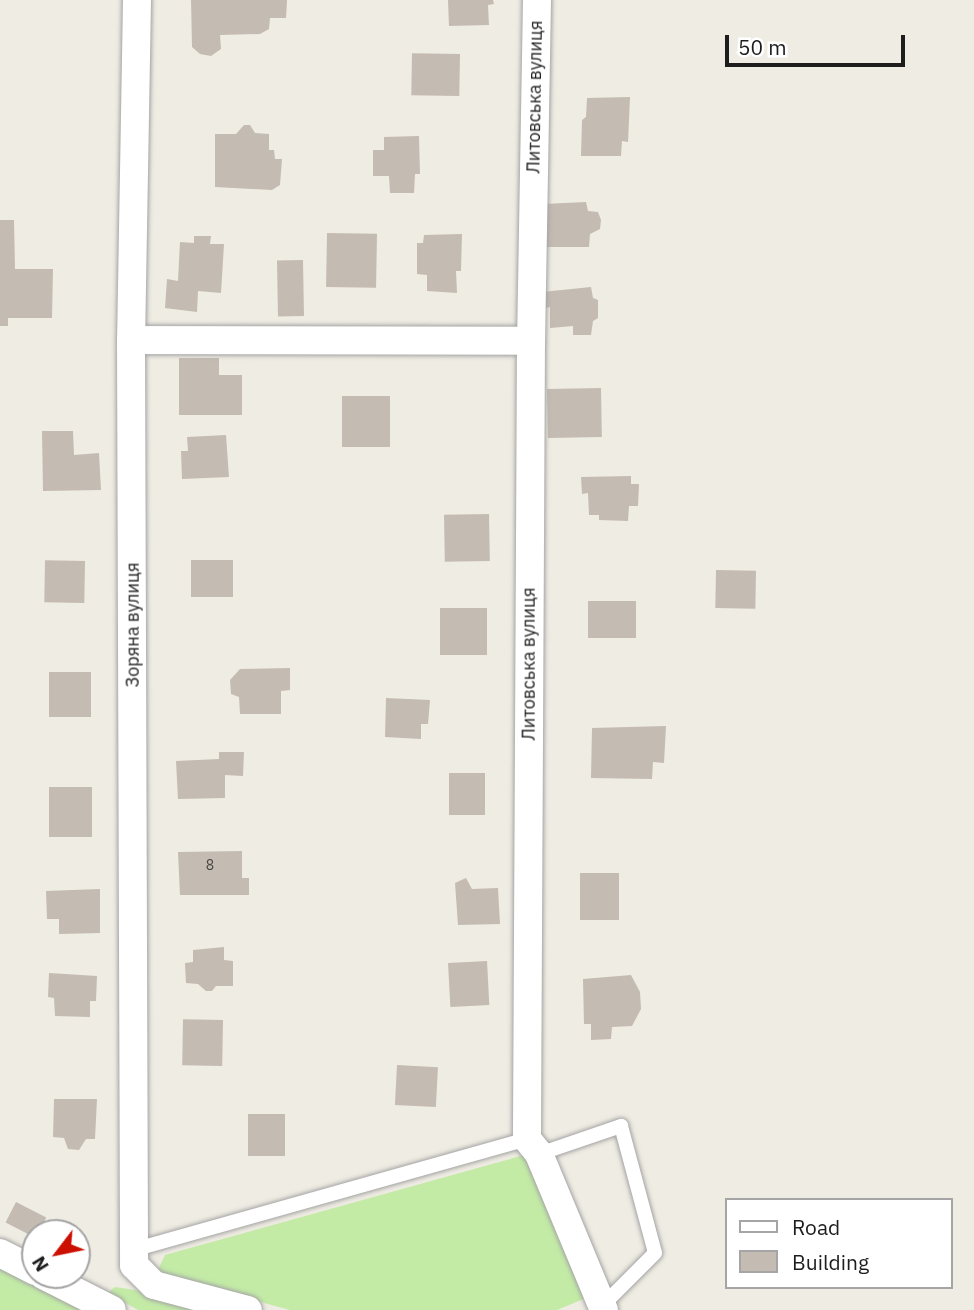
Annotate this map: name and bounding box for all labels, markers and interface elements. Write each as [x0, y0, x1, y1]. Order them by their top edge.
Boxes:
street label: Литовська вулиця [523, 20, 547, 174]
scale bar [729, 21, 909, 65]
text: 50 m [738, 33, 787, 61]
street label: Зоряна вулиця [122, 562, 144, 688]
street label: Литовська вулиця [518, 587, 540, 741]
house number: 8 [206, 857, 214, 873]
legend [726, 1198, 953, 1289]
text: Road [792, 1213, 840, 1241]
north arrow [21, 1219, 91, 1289]
text: Building [792, 1248, 869, 1276]
text: N [26, 1252, 54, 1276]

